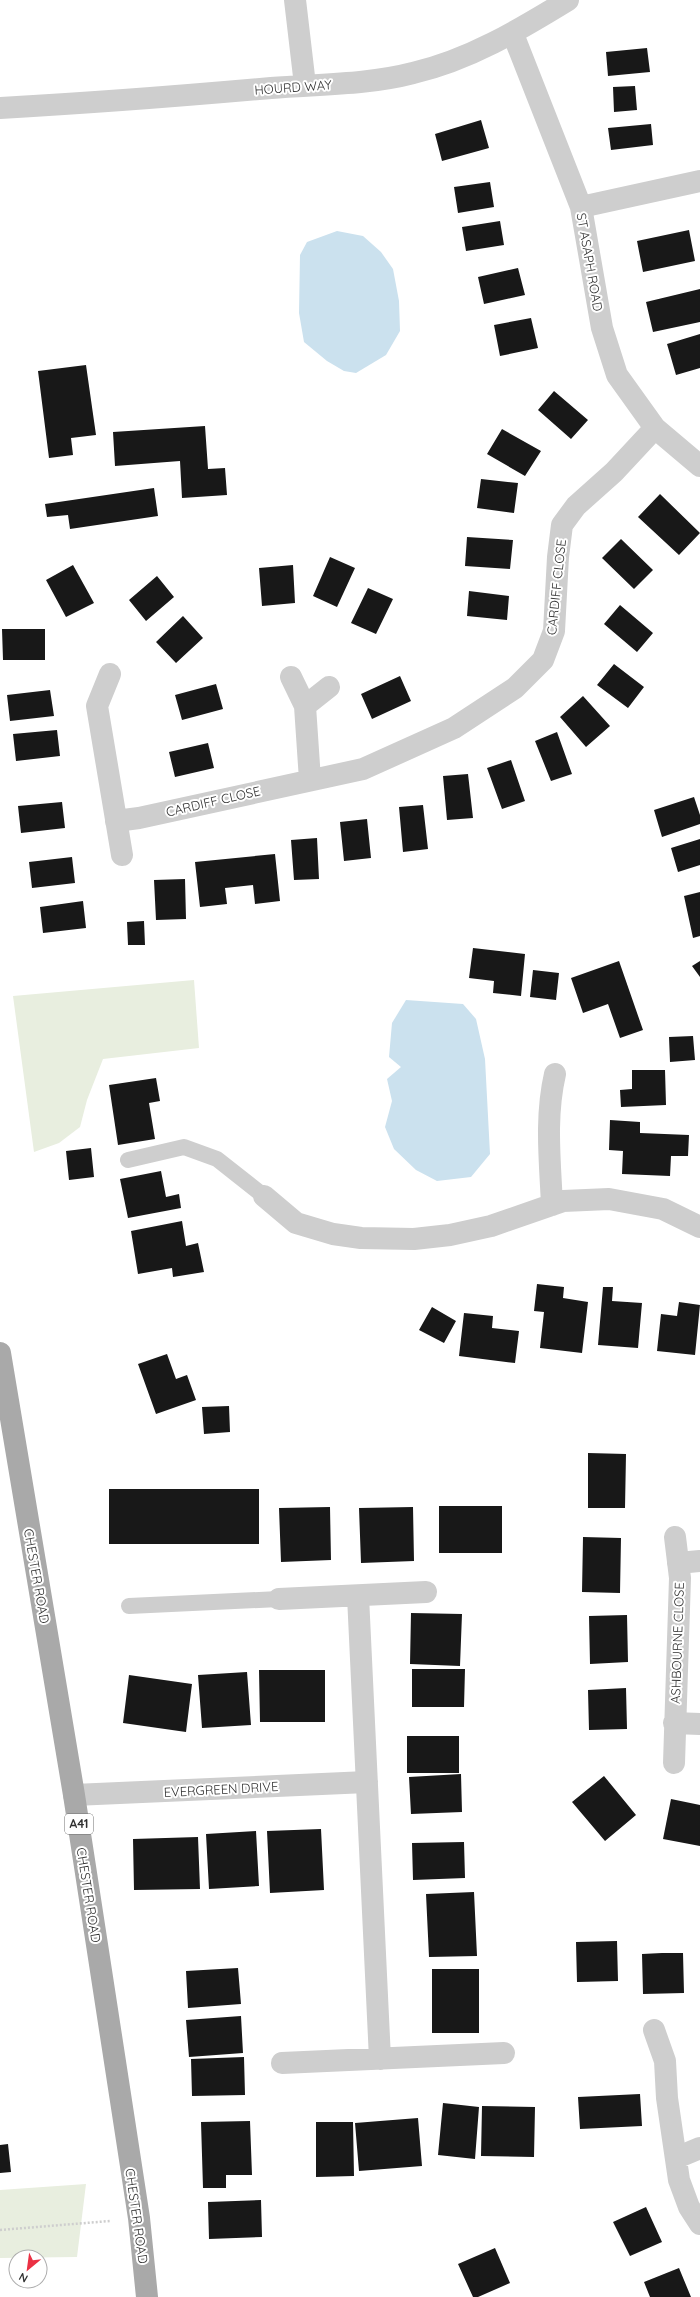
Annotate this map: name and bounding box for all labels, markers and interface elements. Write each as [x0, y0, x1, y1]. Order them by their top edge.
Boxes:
street label: HOURD WAY [254, 76, 333, 98]
street label: ST ASAPH ROAD [573, 212, 607, 312]
street label: CARDIFF CLOSE [543, 538, 569, 636]
street label: CARDIFF CLOSE [164, 782, 262, 820]
street label: CHESTER ROAD [21, 1527, 53, 1625]
street label: ASHBOURNE CLOSE [667, 1582, 687, 1704]
street label: EVERGREEN DRIVE [163, 1778, 279, 1800]
road number: A41 [65, 1814, 93, 1834]
street label: CHESTER ROAD [74, 1846, 104, 1944]
street label: CHESTER ROAD [122, 2167, 152, 2265]
north arrow [8, 2249, 48, 2289]
text: N [16, 2270, 30, 2286]

